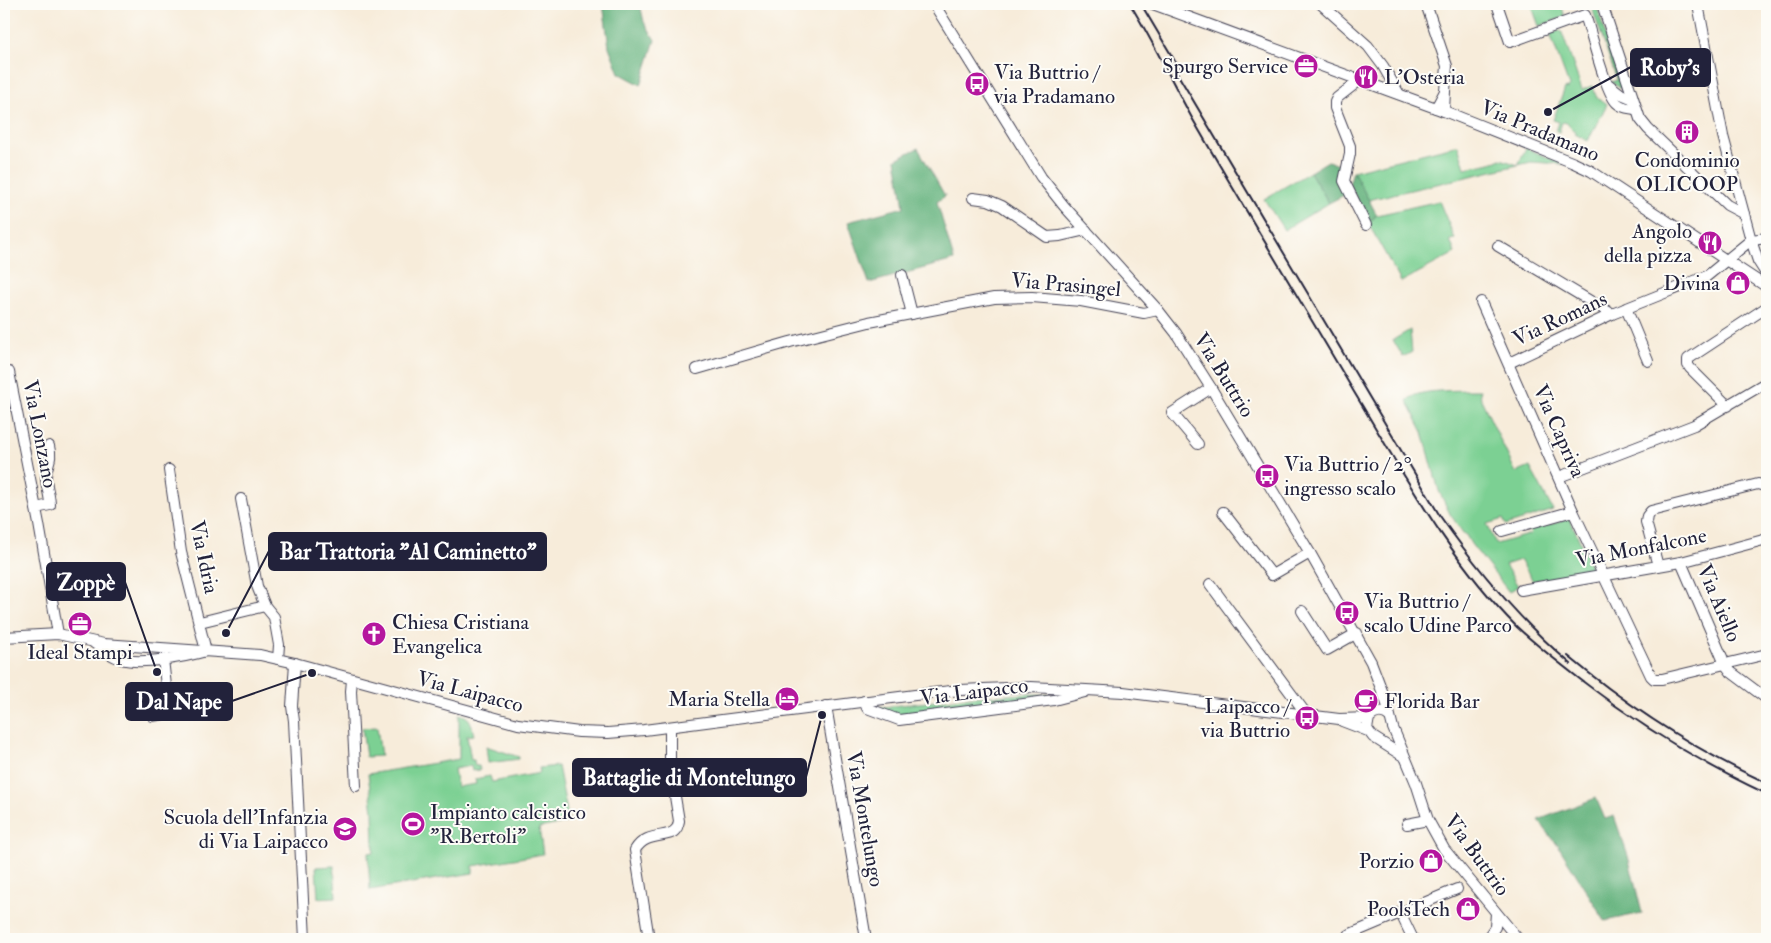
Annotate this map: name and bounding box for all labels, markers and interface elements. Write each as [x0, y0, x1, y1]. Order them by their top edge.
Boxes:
callout: Roby's [1631, 49, 1710, 86]
place label: Spurgo Service [1162, 53, 1288, 80]
office icon: Spurgo Service [1293, 53, 1319, 79]
text: Roby's [1640, 54, 1700, 83]
place label: Via Buttrio / via Pradamano [993, 59, 1115, 110]
restaurant icon: L'Osteria [1353, 64, 1379, 90]
place label: L'Osteria [1384, 64, 1465, 91]
bus stop icon: Via Buttrio / via Pradamano [964, 71, 990, 97]
street label: Via Pradamano [1476, 94, 1604, 168]
building icon: Condominio OLICOOP [1674, 119, 1700, 145]
place label: Condominio OLICOOP [1635, 147, 1740, 198]
place label: Angolo della pizza [1604, 218, 1692, 269]
restaurant icon: Angolo della pizza [1697, 230, 1723, 256]
street label: Via Prasingel [1010, 267, 1123, 303]
place label: Divina [1663, 270, 1720, 297]
shop icon: Divina [1725, 270, 1751, 296]
street label: Via Romans [1508, 285, 1612, 353]
street label: Via Buttrio [1187, 328, 1261, 422]
street label: Via Lonzano [16, 378, 64, 490]
street label: Via Capriva [1527, 380, 1592, 482]
place label: Via Buttrio / 2° ingresso scalo [1284, 451, 1411, 502]
bus stop icon: Via Buttrio / 2° ingresso scalo [1254, 463, 1280, 489]
street label: Via Idria [183, 518, 225, 596]
street label: Via Monfalcone [1573, 522, 1709, 574]
callout: Bar Trattoria "Al Caminetto" [269, 533, 546, 570]
text: Bar Trattoria "Al Caminetto" [280, 538, 537, 566]
street label: Via Aiello [1691, 560, 1747, 646]
callout: Zoppè [47, 563, 125, 600]
text: Zoppè [57, 569, 116, 598]
place label: Via Buttrio / scalo Udine Parco [1364, 588, 1512, 639]
bus stop icon: Via Buttrio / scalo Udine Parco [1334, 600, 1360, 626]
place label: Chiesa Cristiana Evangelica [392, 609, 530, 660]
office icon: Ideal Stampi [67, 611, 93, 637]
church icon: Chiesa Cristiana Evangelica [361, 621, 387, 647]
place label: Ideal Stampi [27, 639, 133, 666]
street label: Via Laipacco [414, 665, 526, 719]
street label: Via Laipacco [918, 672, 1030, 712]
callout: Dal Nape [126, 683, 232, 720]
place label: Maria Stella [668, 686, 770, 713]
hotel icon: Maria Stella [774, 686, 800, 712]
text: Dal Nape [136, 688, 223, 717]
cafe icon: Florida Bar [1353, 688, 1379, 714]
place label: Florida Bar [1384, 688, 1480, 715]
place label: Laipacco / via Buttrio [1200, 693, 1293, 744]
bus stop icon: Laipacco / via Buttrio [1294, 705, 1320, 731]
street label: Via Montelungo [840, 749, 890, 889]
callout: Battaglie di Montelungo [573, 759, 806, 796]
text: Battaglie di Montelungo [583, 764, 796, 793]
place label: Impianto calcistico "R.Bertoli" [430, 799, 586, 850]
place label: Scuola dell'Infanzia di Via Laipacco [163, 804, 328, 855]
street label: Via Buttrio [1438, 809, 1516, 901]
sports icon: Impianto calcistico "R.Bertoli" [400, 811, 426, 837]
school or university icon: Scuola dell'Infanzia di Via Laipacco [332, 816, 358, 842]
place label: Porzio [1359, 848, 1414, 875]
shop icon: Porzio [1418, 848, 1444, 874]
place label: PoolsTech [1367, 896, 1450, 923]
shop icon: PoolsTech [1455, 896, 1481, 922]

